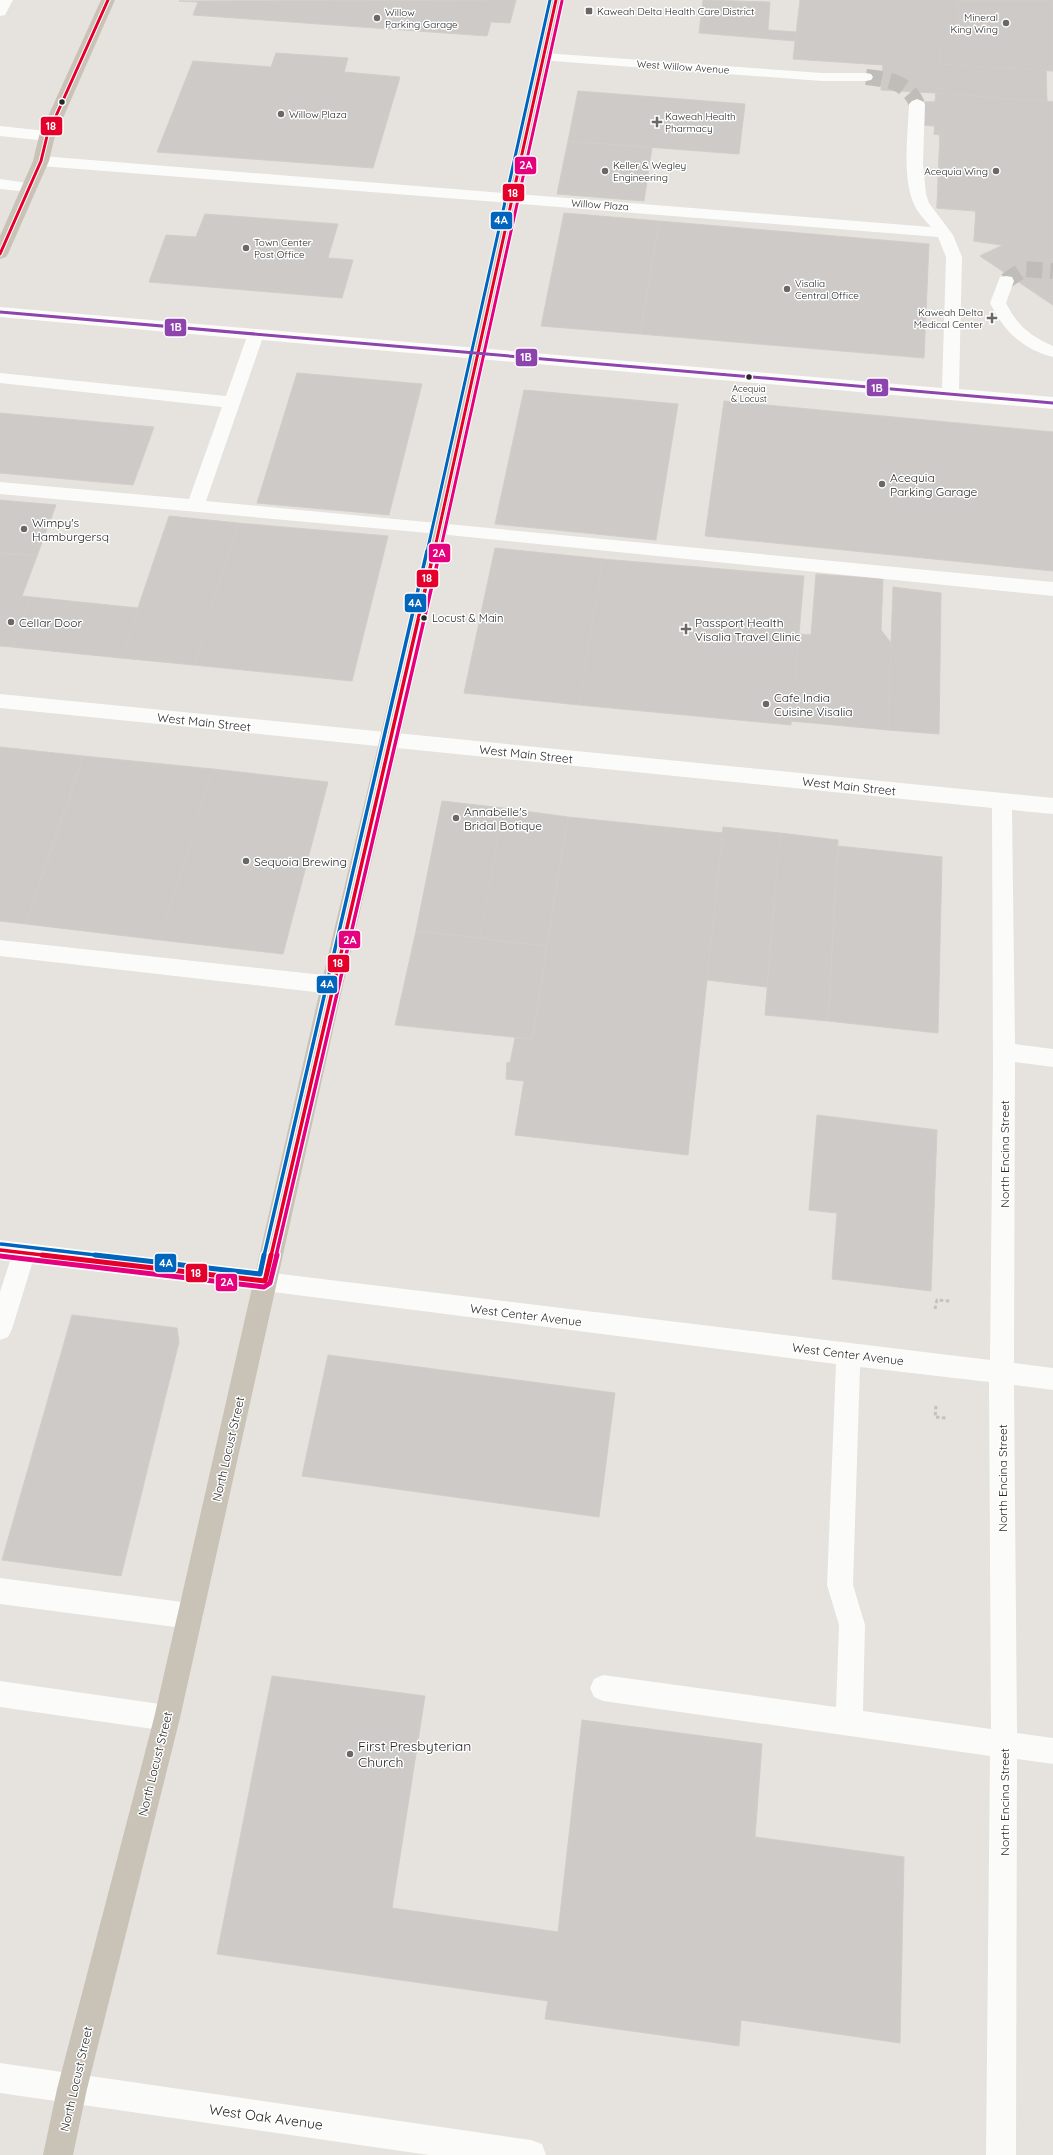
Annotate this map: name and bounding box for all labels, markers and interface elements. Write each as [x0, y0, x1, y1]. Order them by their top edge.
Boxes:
place label: Kaweah Delta Health Care District [597, 5, 755, 18]
place label: Willow Parking Garage [385, 6, 458, 31]
marker: Kaweah Delta Health Care District [584, 6, 594, 16]
place label: Mineral King Wing [951, 11, 998, 36]
marker: Willow Parking Garage [372, 13, 382, 23]
marker: Mineral King Wing [1001, 18, 1011, 28]
street label: West Willow Avenue [636, 57, 730, 77]
unlabelled marker [57, 97, 67, 107]
place label: Willow Plaza [289, 108, 347, 121]
marker: Willow Plaza [276, 109, 286, 119]
place label: Kaweah Health Pharmacy [665, 110, 736, 135]
line badge: 18 [40, 116, 63, 136]
marker: Kaweah Health Pharmacy [652, 117, 662, 127]
text: 18 [46, 119, 56, 133]
line badge: 2A [514, 156, 537, 175]
text: 2A [519, 158, 533, 172]
place label: Keller & Wegley Engineering [613, 159, 686, 184]
place label: Acequia Wing [924, 165, 988, 178]
marker: Keller & Wegley Engineering [600, 166, 610, 176]
marker: Acequia Wing [991, 166, 1001, 176]
line badge: 18 [502, 183, 525, 202]
text: 18 [508, 186, 518, 200]
street label: Willow Plaza [571, 197, 629, 213]
line badge: 4A [490, 211, 513, 230]
text: 4A [494, 213, 508, 227]
place label: Town Center Post Office [254, 236, 312, 261]
marker: Town Center Post Office [241, 243, 251, 253]
place label: Visalia Central Office [795, 277, 859, 302]
marker: Visalia Central Office [782, 284, 792, 294]
place label: Kaweah Delta Medical Center [914, 306, 983, 331]
marker: Kaweah Delta Medical Center [986, 312, 998, 324]
line badge: 1B [164, 318, 187, 337]
text: 1B [170, 320, 182, 334]
line badge: 1B [515, 348, 538, 367]
text: 1B [520, 350, 532, 364]
marker: Acequia & Locust [744, 372, 754, 382]
line badge: 1B [866, 378, 889, 397]
text: 1B [871, 381, 883, 395]
place label: Acequia & Locust [731, 383, 767, 404]
place label: Acequia Parking Garage [890, 470, 977, 499]
marker: Acequia Parking Garage [877, 479, 887, 489]
place label: Wimpy's Hamburgersq [32, 515, 109, 544]
marker: Wimpy's Hamburgersq [19, 524, 29, 534]
line badge: 2A [428, 543, 451, 563]
text: 2A [432, 546, 446, 560]
line badge: 18 [416, 569, 439, 588]
text: 18 [422, 571, 432, 585]
line badge: 4A [404, 593, 427, 613]
text: 4A [408, 596, 422, 610]
place label: Locust & Main [432, 611, 503, 625]
marker: Locust & Main [419, 613, 429, 623]
place label: Cellar Door [19, 615, 83, 630]
place label: Passport Health Visalia Travel Clinic [695, 615, 801, 644]
marker: Cellar Door [6, 617, 16, 627]
marker: Passport Health Visalia Travel Clinic [680, 623, 692, 635]
place label: Cafe India Cuisine Visalia [774, 690, 853, 719]
marker: Cafe India Cuisine Visalia [761, 699, 771, 709]
street label: West Main Street [157, 710, 251, 734]
street label: West Main Street [479, 742, 573, 766]
street label: West Main Street [802, 774, 896, 798]
place label: Annabelle's Bridal Botique [464, 804, 542, 833]
marker: Annabelle's Bridal Botique [451, 813, 461, 823]
place label: Sequoia Brewing [254, 854, 347, 869]
marker: Sequoia Brewing [241, 856, 251, 866]
line badge: 2A [338, 930, 361, 949]
text: 2A [343, 933, 357, 947]
line badge: 18 [327, 954, 350, 973]
text: 18 [333, 956, 343, 970]
line badge: 4A [316, 975, 338, 994]
text: 4A [320, 977, 334, 991]
street label: North Encina Street [997, 1100, 1012, 1208]
line badge: 4A [154, 1253, 177, 1273]
text: 4A [159, 1256, 173, 1270]
line badge: 18 [185, 1263, 208, 1283]
text: 18 [191, 1266, 201, 1280]
line badge: 2A [215, 1273, 238, 1292]
text: 2A [220, 1275, 234, 1289]
street label: West Center Avenue [469, 1301, 583, 1329]
street label: West Center Avenue [791, 1340, 905, 1368]
street label: North Locust Street [209, 1395, 247, 1503]
street label: North Encina Street [995, 1424, 1010, 1532]
street label: North Locust Street [135, 1710, 175, 1818]
place label: First Presbyterian Church [358, 1737, 471, 1771]
street label: North Encina Street [997, 1748, 1012, 1856]
marker: First Presbyterian Church [345, 1749, 355, 1759]
street label: North Locust Street [57, 2025, 95, 2133]
street label: West Oak Avenue [208, 2100, 324, 2134]

